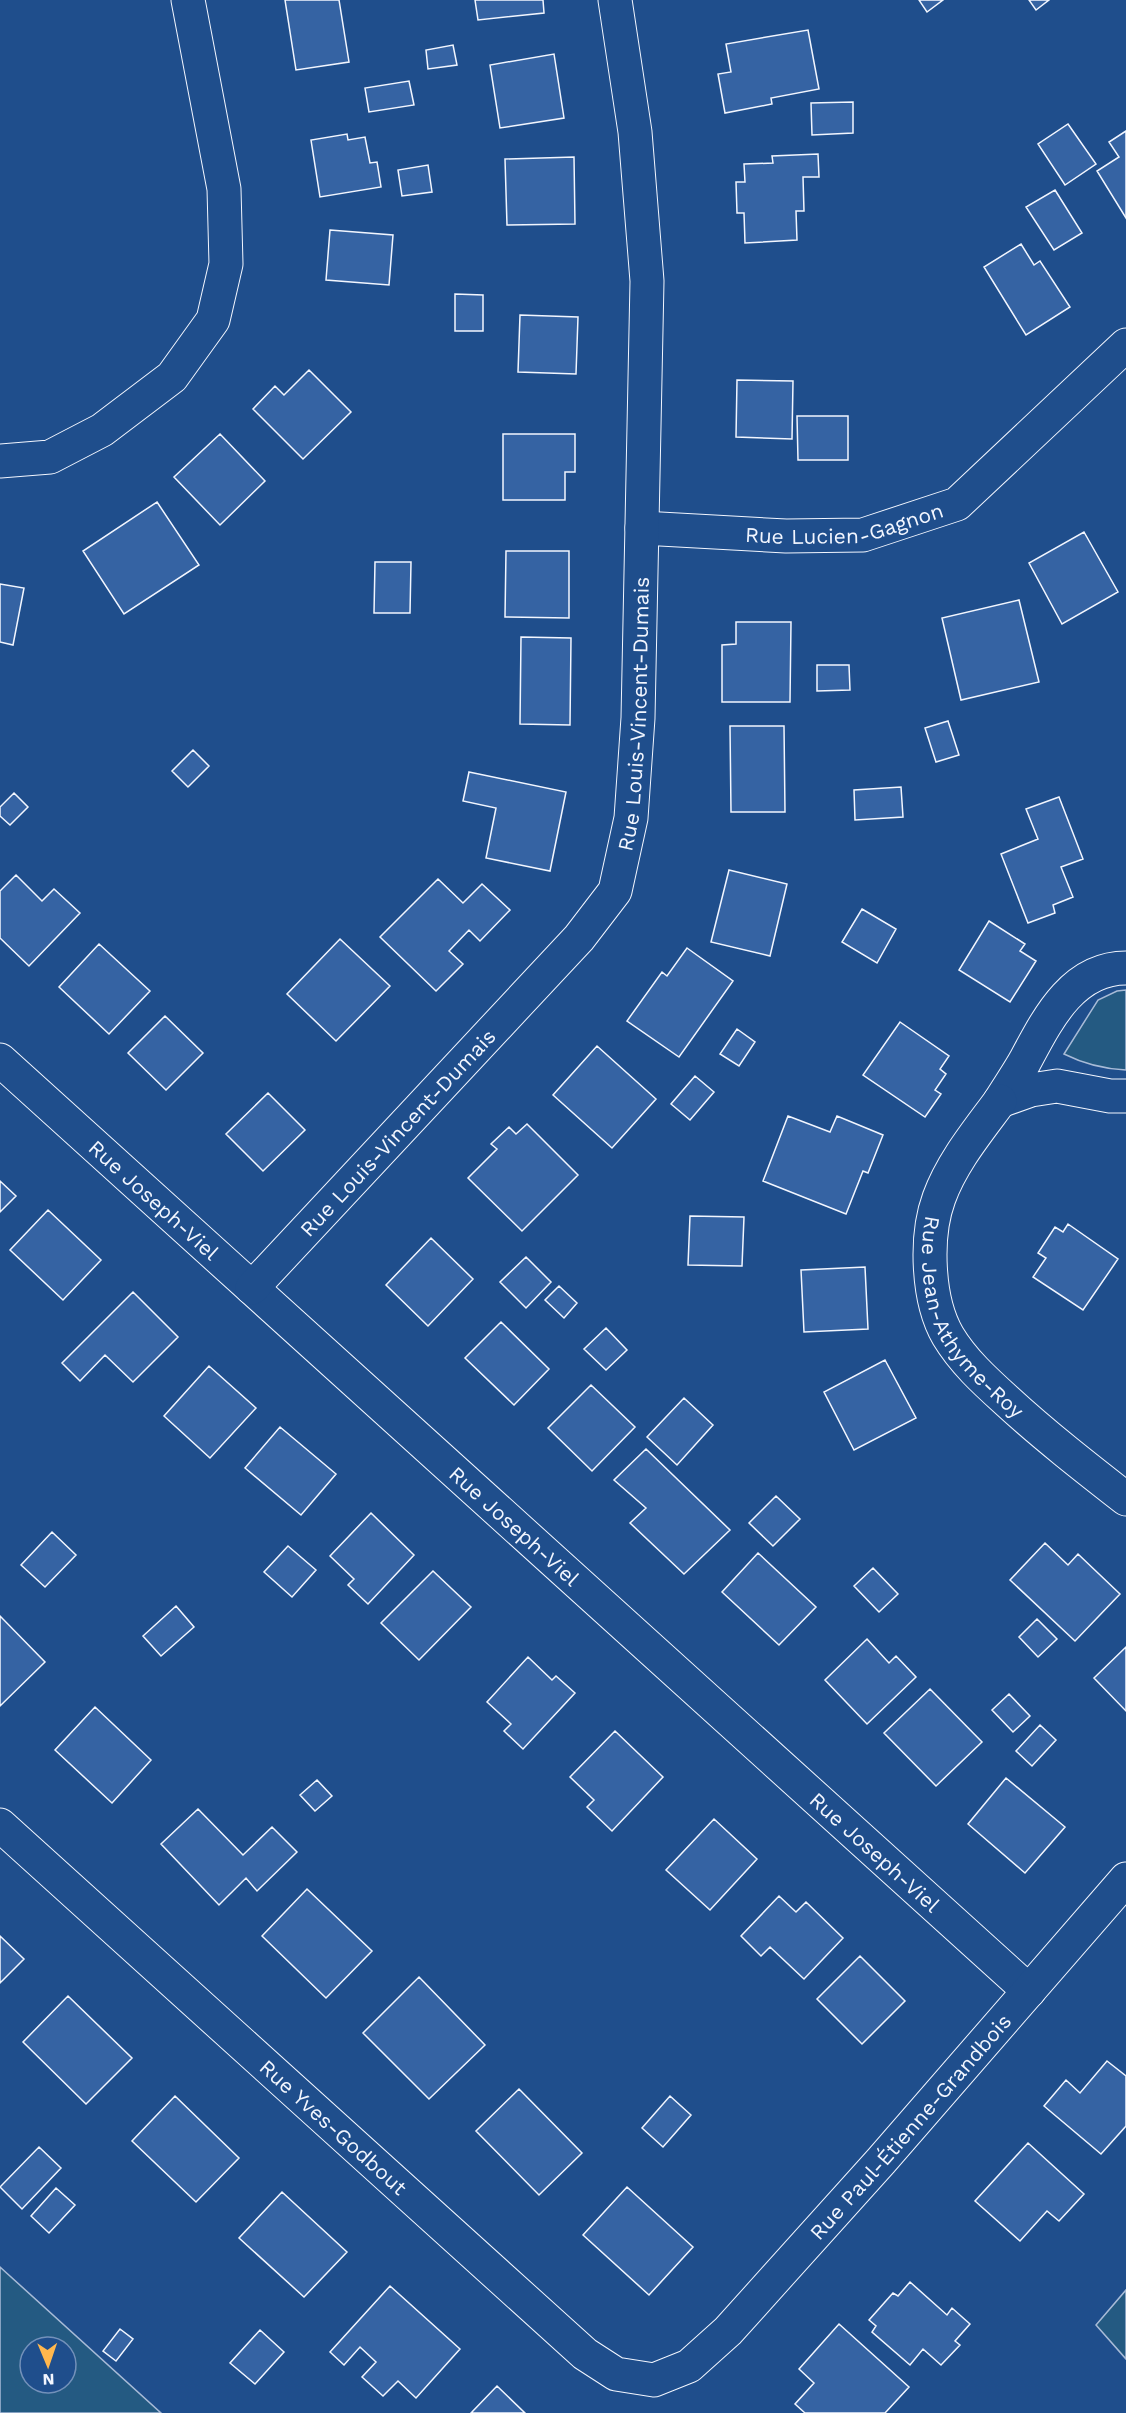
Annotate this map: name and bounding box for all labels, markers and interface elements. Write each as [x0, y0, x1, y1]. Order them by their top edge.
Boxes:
street label: Rue Lucien-Gagnon [744, 497, 946, 549]
street label: Rue Louis-Vincent-Dumais [612, 576, 653, 853]
street label: Rue Louis-Vincent-Dumais [294, 1023, 500, 1241]
street label: Rue Joseph-Viel [84, 1134, 225, 1265]
street label: Rue Jean-Athyme-Roy [917, 1214, 1030, 1423]
street label: Rue Joseph-Viel [444, 1460, 585, 1591]
street label: Rue Joseph-Viel [805, 1787, 946, 1917]
street label: Rue Paul-Étienne-Grandbois [804, 2008, 1016, 2244]
street label: Rue Yves-Godbout [255, 2054, 413, 2200]
north arrow [18, 2335, 78, 2395]
text: N [42, 2370, 55, 2389]

